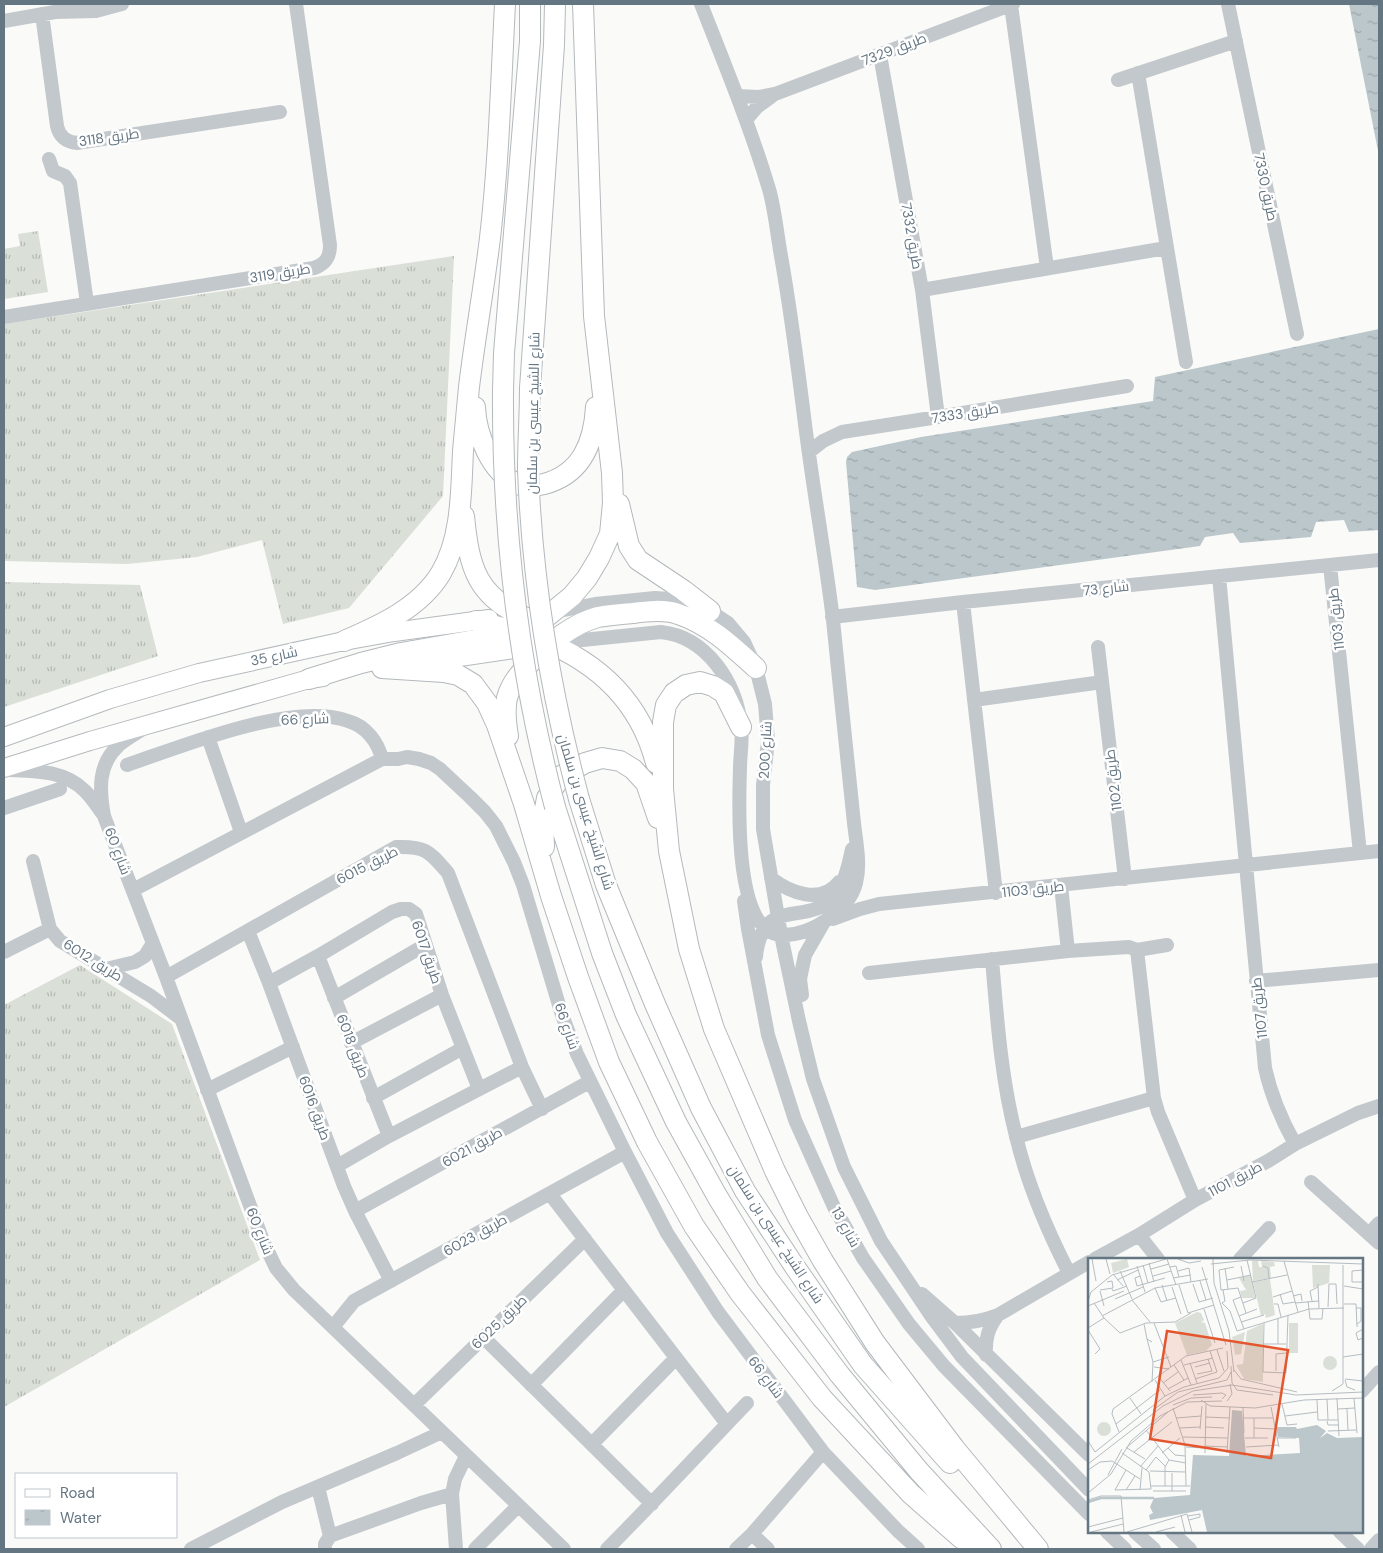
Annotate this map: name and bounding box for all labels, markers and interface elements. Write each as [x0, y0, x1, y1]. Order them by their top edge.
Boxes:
street label: طريق 7329 [859, 28, 929, 70]
street label: طريق 3118 [78, 124, 140, 150]
street label: طريق 7330 [1250, 151, 1282, 223]
street label: طريق 7332 [897, 201, 927, 271]
street label: طريق 3119 [248, 259, 312, 287]
street label: شارع الشيخ عيسى بن سلمان [523, 332, 543, 494]
street label: طريق 7333 [930, 399, 1000, 427]
street label: شارع 73 [1082, 577, 1130, 599]
street label: طريق 1103 [1324, 587, 1348, 651]
street label: شارع 35 [249, 642, 299, 670]
street label: شارع 66 [280, 709, 330, 729]
street label: شارع 200 [754, 721, 776, 779]
street label: شارع الشيخ عيسى بن سلمان [554, 732, 618, 892]
street label: طريق 1102 [1100, 748, 1126, 812]
street label: شارع 60 [101, 825, 135, 877]
street label: طريق 6015 [333, 842, 401, 888]
street label: طريق 1103 [1001, 877, 1065, 901]
street label: طريق 6017 [408, 918, 446, 986]
street label: طريق 6012 [60, 935, 126, 985]
street label: طريق 1107 [1247, 977, 1271, 1039]
street label: شارع 66 [551, 1000, 583, 1052]
street label: طريق 6018 [333, 1012, 373, 1080]
street label: طريق 6016 [295, 1073, 335, 1143]
street label: طريق 6021 [439, 1123, 505, 1171]
street label: طريق 1101 [1205, 1157, 1265, 1201]
street label: شارع الشيخ عيسى بن سلمان [724, 1161, 828, 1307]
street label: شارع 13 [828, 1204, 864, 1250]
street label: شارع 60 [242, 1205, 278, 1257]
street label: طريق 6023 [440, 1210, 510, 1260]
inset map [1088, 1258, 1363, 1533]
street label: طريق 6025 [467, 1291, 531, 1353]
street label: شارع 66 [744, 1352, 788, 1402]
legend [15, 1473, 178, 1538]
text: Road [60, 1483, 95, 1503]
text: Water [60, 1508, 102, 1528]

